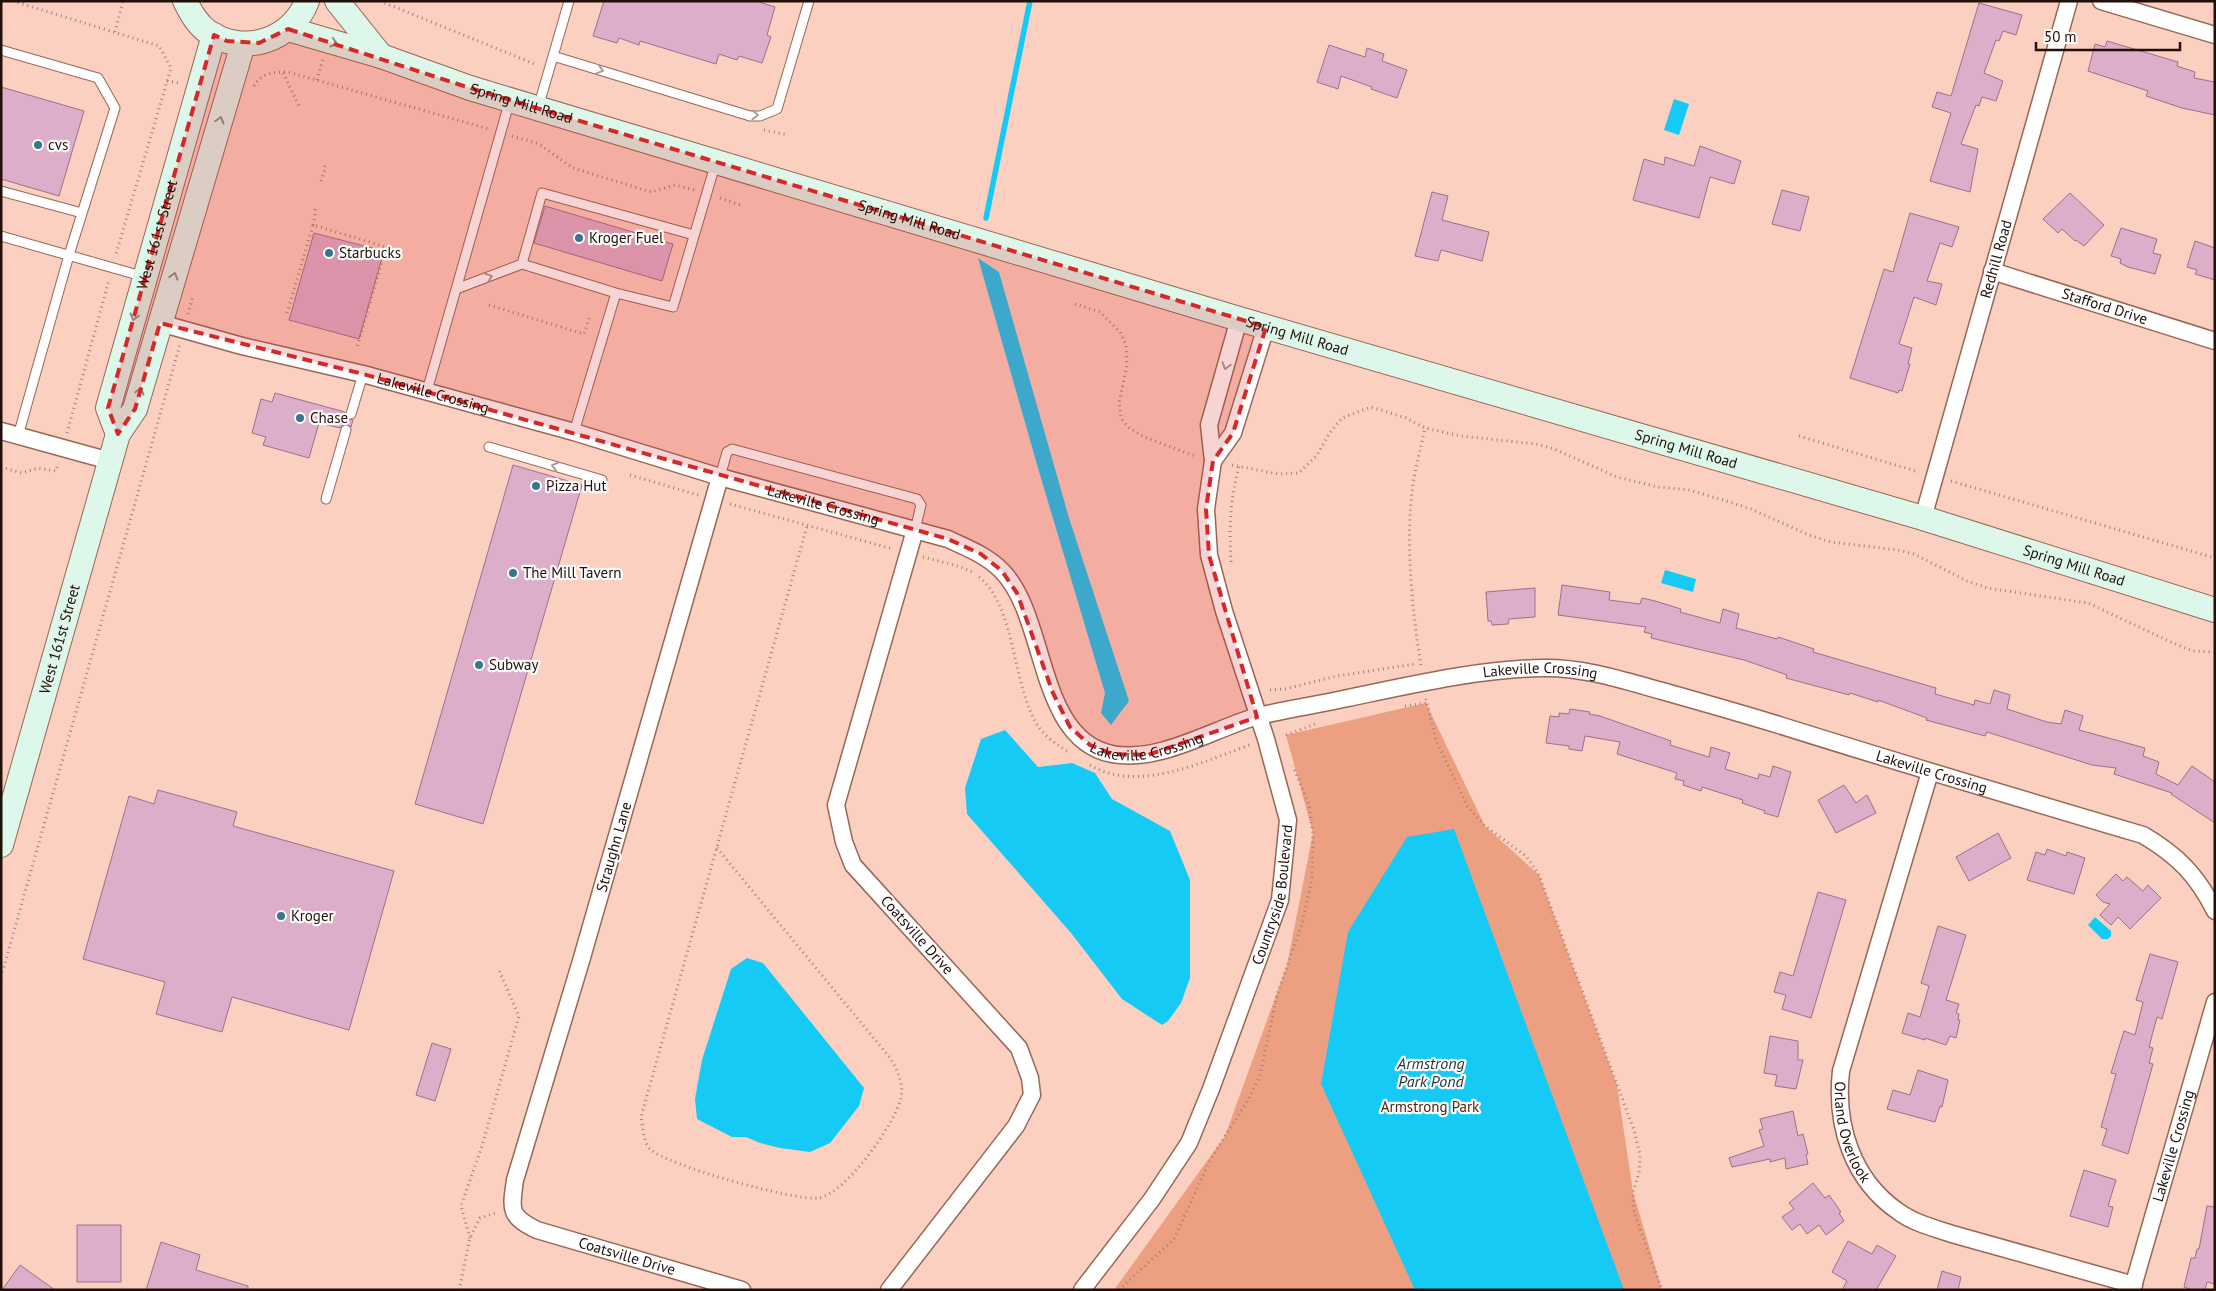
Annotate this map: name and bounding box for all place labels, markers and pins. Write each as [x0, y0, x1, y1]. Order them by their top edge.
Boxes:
place label: cvs [48, 135, 68, 154]
marker: cvs [32, 139, 44, 151]
place label: Kroger Fuel [589, 228, 664, 247]
marker: Kroger Fuel [573, 232, 585, 244]
place label: Starbucks [339, 243, 401, 262]
marker: Starbucks [323, 247, 335, 259]
place label: Chase [310, 408, 348, 427]
marker: Chase [294, 412, 306, 424]
place label: Pizza Hut [546, 476, 607, 495]
marker: Pizza Hut [530, 480, 542, 492]
place label: The Mill Tavern [523, 563, 622, 582]
marker: The Mill Tavern [507, 567, 519, 579]
place label: Subway [489, 655, 538, 674]
marker: Subway [473, 659, 485, 671]
place label: Kroger [291, 906, 334, 925]
marker: Kroger [275, 910, 287, 922]

